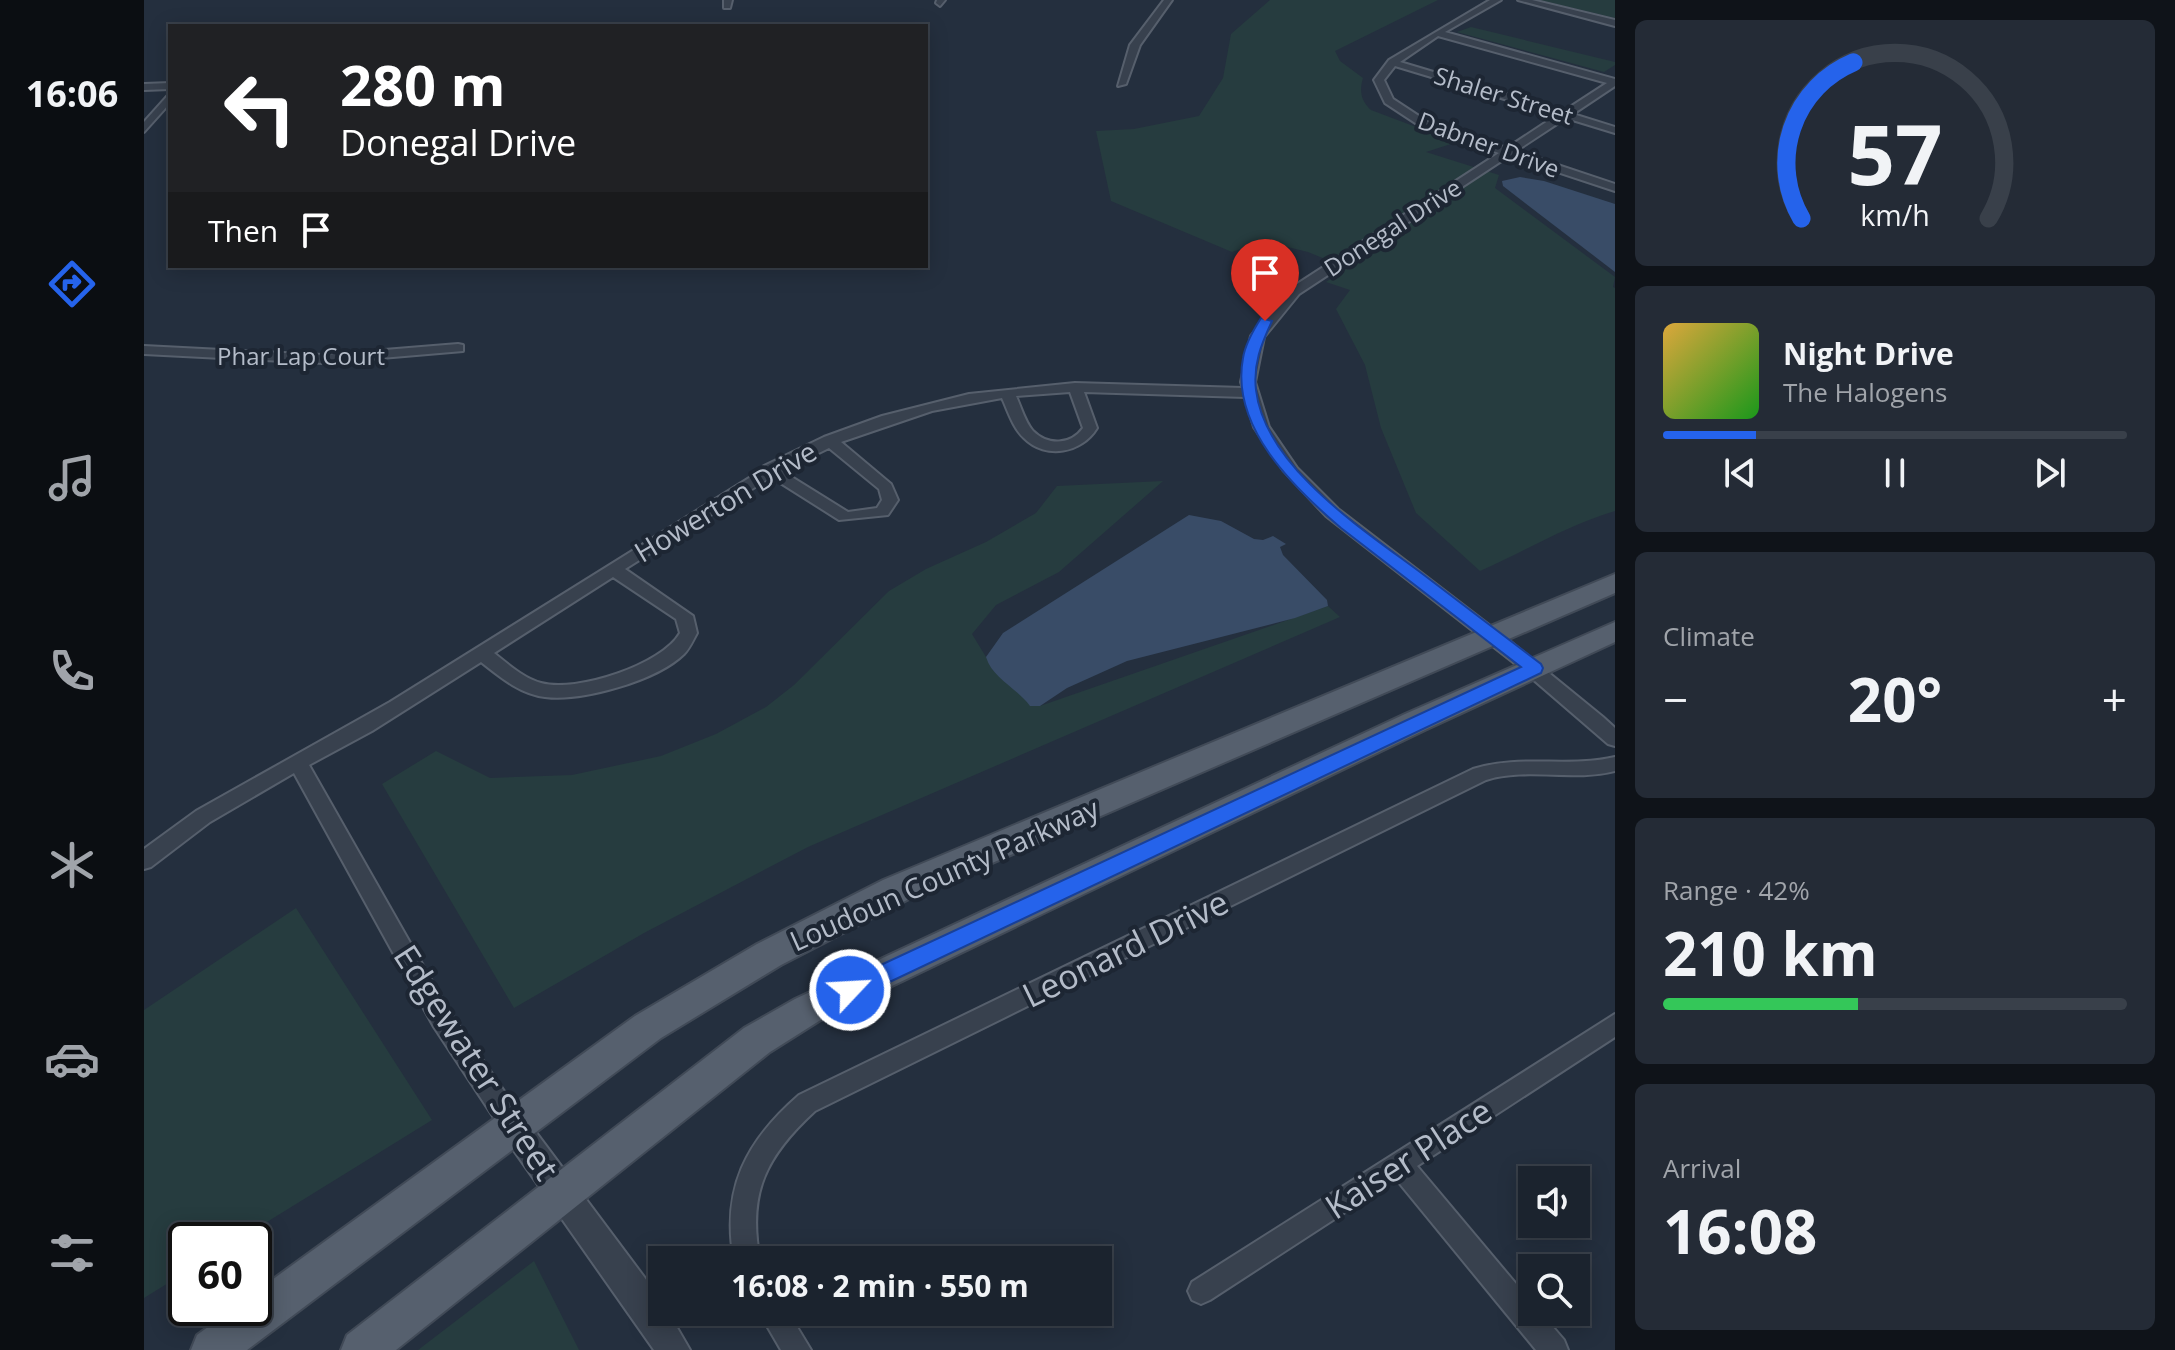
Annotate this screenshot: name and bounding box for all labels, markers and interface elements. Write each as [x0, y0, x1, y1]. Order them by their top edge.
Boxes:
text: 280 m [340, 46, 506, 122]
icon: left [208, 56, 312, 160]
street label: Shaler Street [1430, 58, 1578, 132]
text: 16:06 [26, 69, 118, 118]
text: 57 [1847, 96, 1943, 209]
street label: Dabner Drive [1414, 103, 1564, 185]
text: Donegal Drive [340, 118, 576, 167]
street label: Donegal Drive [1317, 170, 1467, 284]
text: km/h [1860, 195, 1930, 234]
icon: arrive [294, 208, 338, 252]
text: Then [208, 210, 278, 251]
pin [1231, 239, 1299, 321]
icon: arrive [1243, 251, 1287, 295]
icon: directions [44, 256, 100, 312]
text: Night Drive [1783, 333, 1954, 374]
street label: Phar Lap Court [217, 339, 385, 372]
text: The Halogens [1783, 374, 1948, 410]
street label: Howerton Drive [627, 432, 823, 570]
icon: music [44, 450, 100, 506]
icon: previous [1718, 451, 1762, 495]
icon: pause [1873, 451, 1917, 495]
icon: next [2028, 451, 2072, 495]
text: Climate [1663, 618, 1755, 654]
icon: phone [44, 643, 100, 699]
text: 20° [1848, 658, 1942, 740]
text: − [1663, 669, 1688, 729]
text: + [2102, 669, 2127, 729]
street label: Loudoun County Parkway [784, 788, 1105, 959]
icon: climate [44, 837, 100, 893]
text: Range · 42% [1663, 872, 1810, 908]
street label: Leonard Drive [1014, 878, 1236, 1018]
text: 210 km [1663, 912, 1878, 994]
street label: Edgewater Street [384, 936, 570, 1188]
position arrow [808, 948, 892, 1032]
icon: car [44, 1031, 100, 1087]
street label: Kaiser Place [1316, 1087, 1500, 1229]
text: Arrival [1663, 1150, 1741, 1186]
map controls [1518, 1166, 1590, 1326]
button: sound [1518, 1166, 1590, 1238]
text: 16:08 [1663, 1190, 1817, 1272]
speed limit sign: 60 [168, 1222, 272, 1326]
icon: filters [44, 1225, 100, 1281]
button: search [1518, 1254, 1590, 1326]
text: 16:08 · 2 min · 550 m [731, 1265, 1029, 1306]

